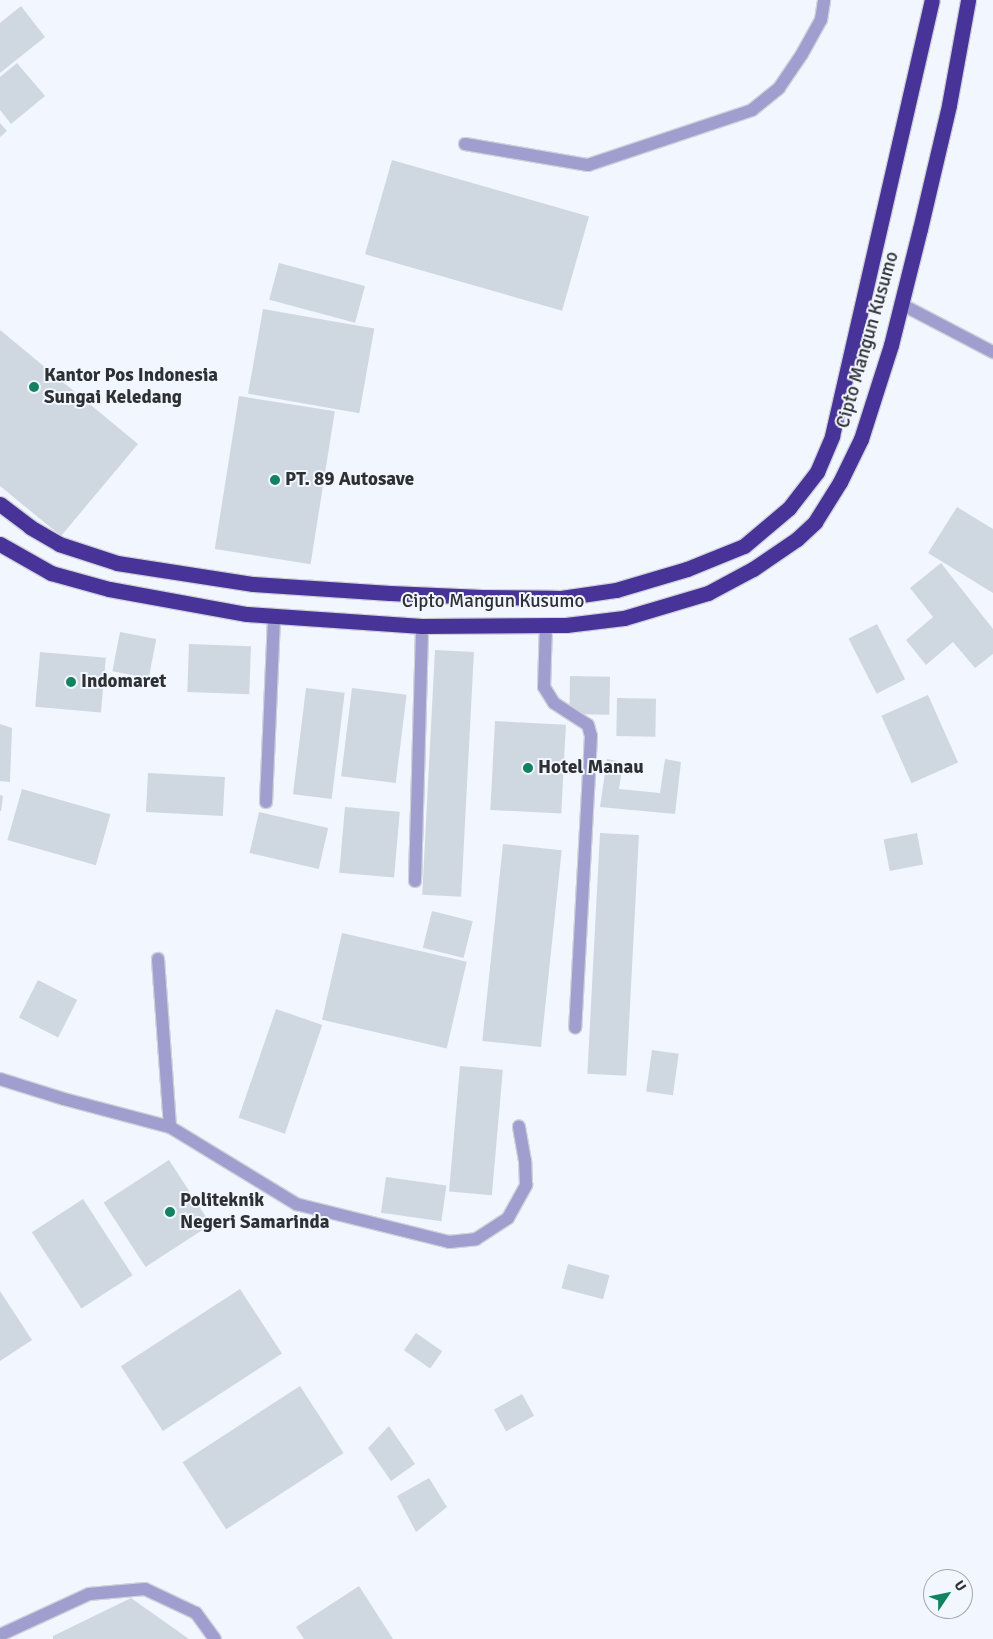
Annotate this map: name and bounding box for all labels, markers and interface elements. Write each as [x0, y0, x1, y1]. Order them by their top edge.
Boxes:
street label: Cipto Mangun Kusumo [832, 249, 904, 431]
place label: Kantor Pos Indonesia Sungai Keledang [44, 365, 218, 409]
marker: Kantor Pos Indonesia Sungai Keledang [28, 381, 40, 393]
place label: PT. 89 Autosave [285, 469, 414, 491]
marker: PT. 89 Autosave [269, 474, 281, 486]
street label: Cipto Mangun Kusumo [402, 591, 584, 613]
place label: Indomaret [81, 671, 166, 693]
marker: Indomaret [65, 676, 77, 688]
place label: Hotel Manau [538, 757, 644, 779]
marker: Hotel Manau [522, 762, 534, 774]
place label: Politeknik Negeri Samarinda [180, 1190, 329, 1234]
marker: Politeknik Negeri Samarinda [164, 1206, 176, 1218]
north arrow [923, 1569, 973, 1619]
text: U [950, 1577, 970, 1595]

